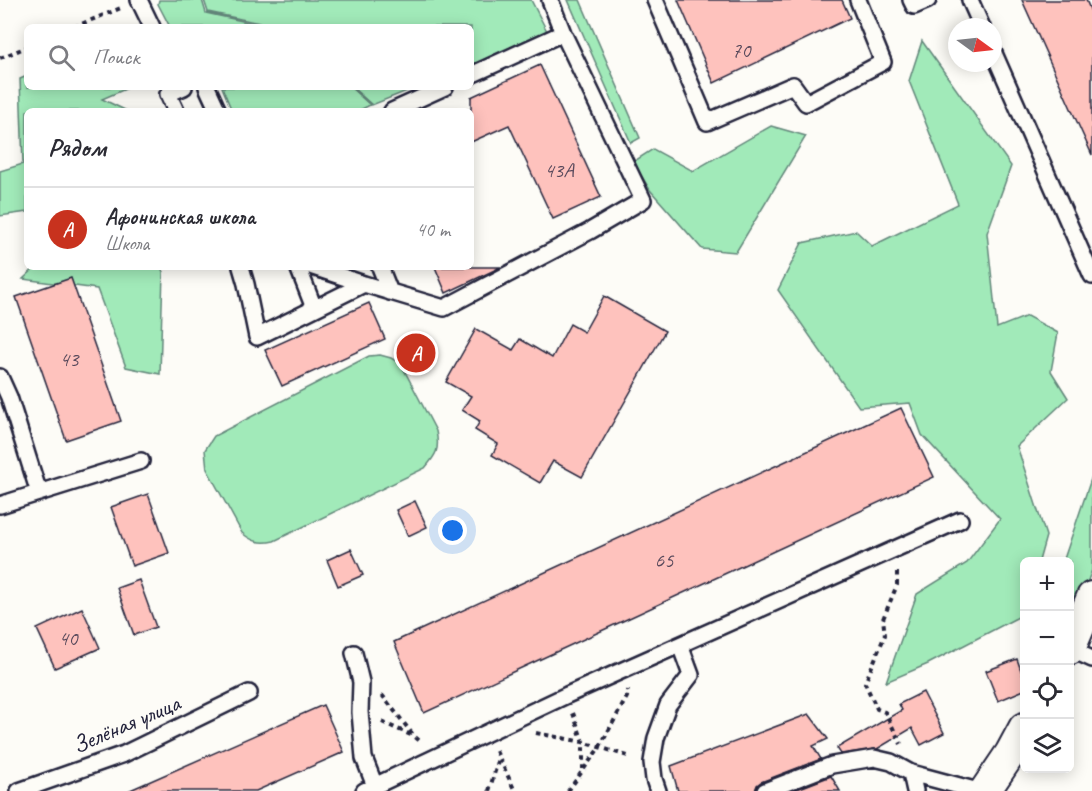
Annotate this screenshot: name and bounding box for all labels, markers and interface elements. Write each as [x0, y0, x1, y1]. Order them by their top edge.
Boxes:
north arrow [948, 18, 1002, 72]
search box [24, 24, 474, 90]
house number: 70 [732, 37, 752, 63]
icon: search [45, 41, 78, 74]
text: Поиск [93, 43, 139, 71]
text: Рядом [48, 131, 106, 164]
house number: 43А [544, 157, 575, 183]
text: Афонинская школа [105, 203, 255, 231]
text: A [62, 217, 73, 242]
text: 40 m [416, 217, 450, 242]
text: Школа [105, 231, 149, 256]
pin: A [396, 330, 436, 376]
house number: 43 [60, 346, 80, 372]
your location [438, 516, 467, 545]
house number: 65 [655, 547, 675, 573]
map controls [1020, 557, 1074, 773]
button: + [1020, 557, 1074, 611]
button: − [1020, 611, 1074, 665]
house number: 40 [59, 625, 79, 651]
button: locate [1020, 665, 1074, 719]
street label: Зелёная улица [68, 687, 186, 760]
button: layers [1020, 719, 1074, 773]

